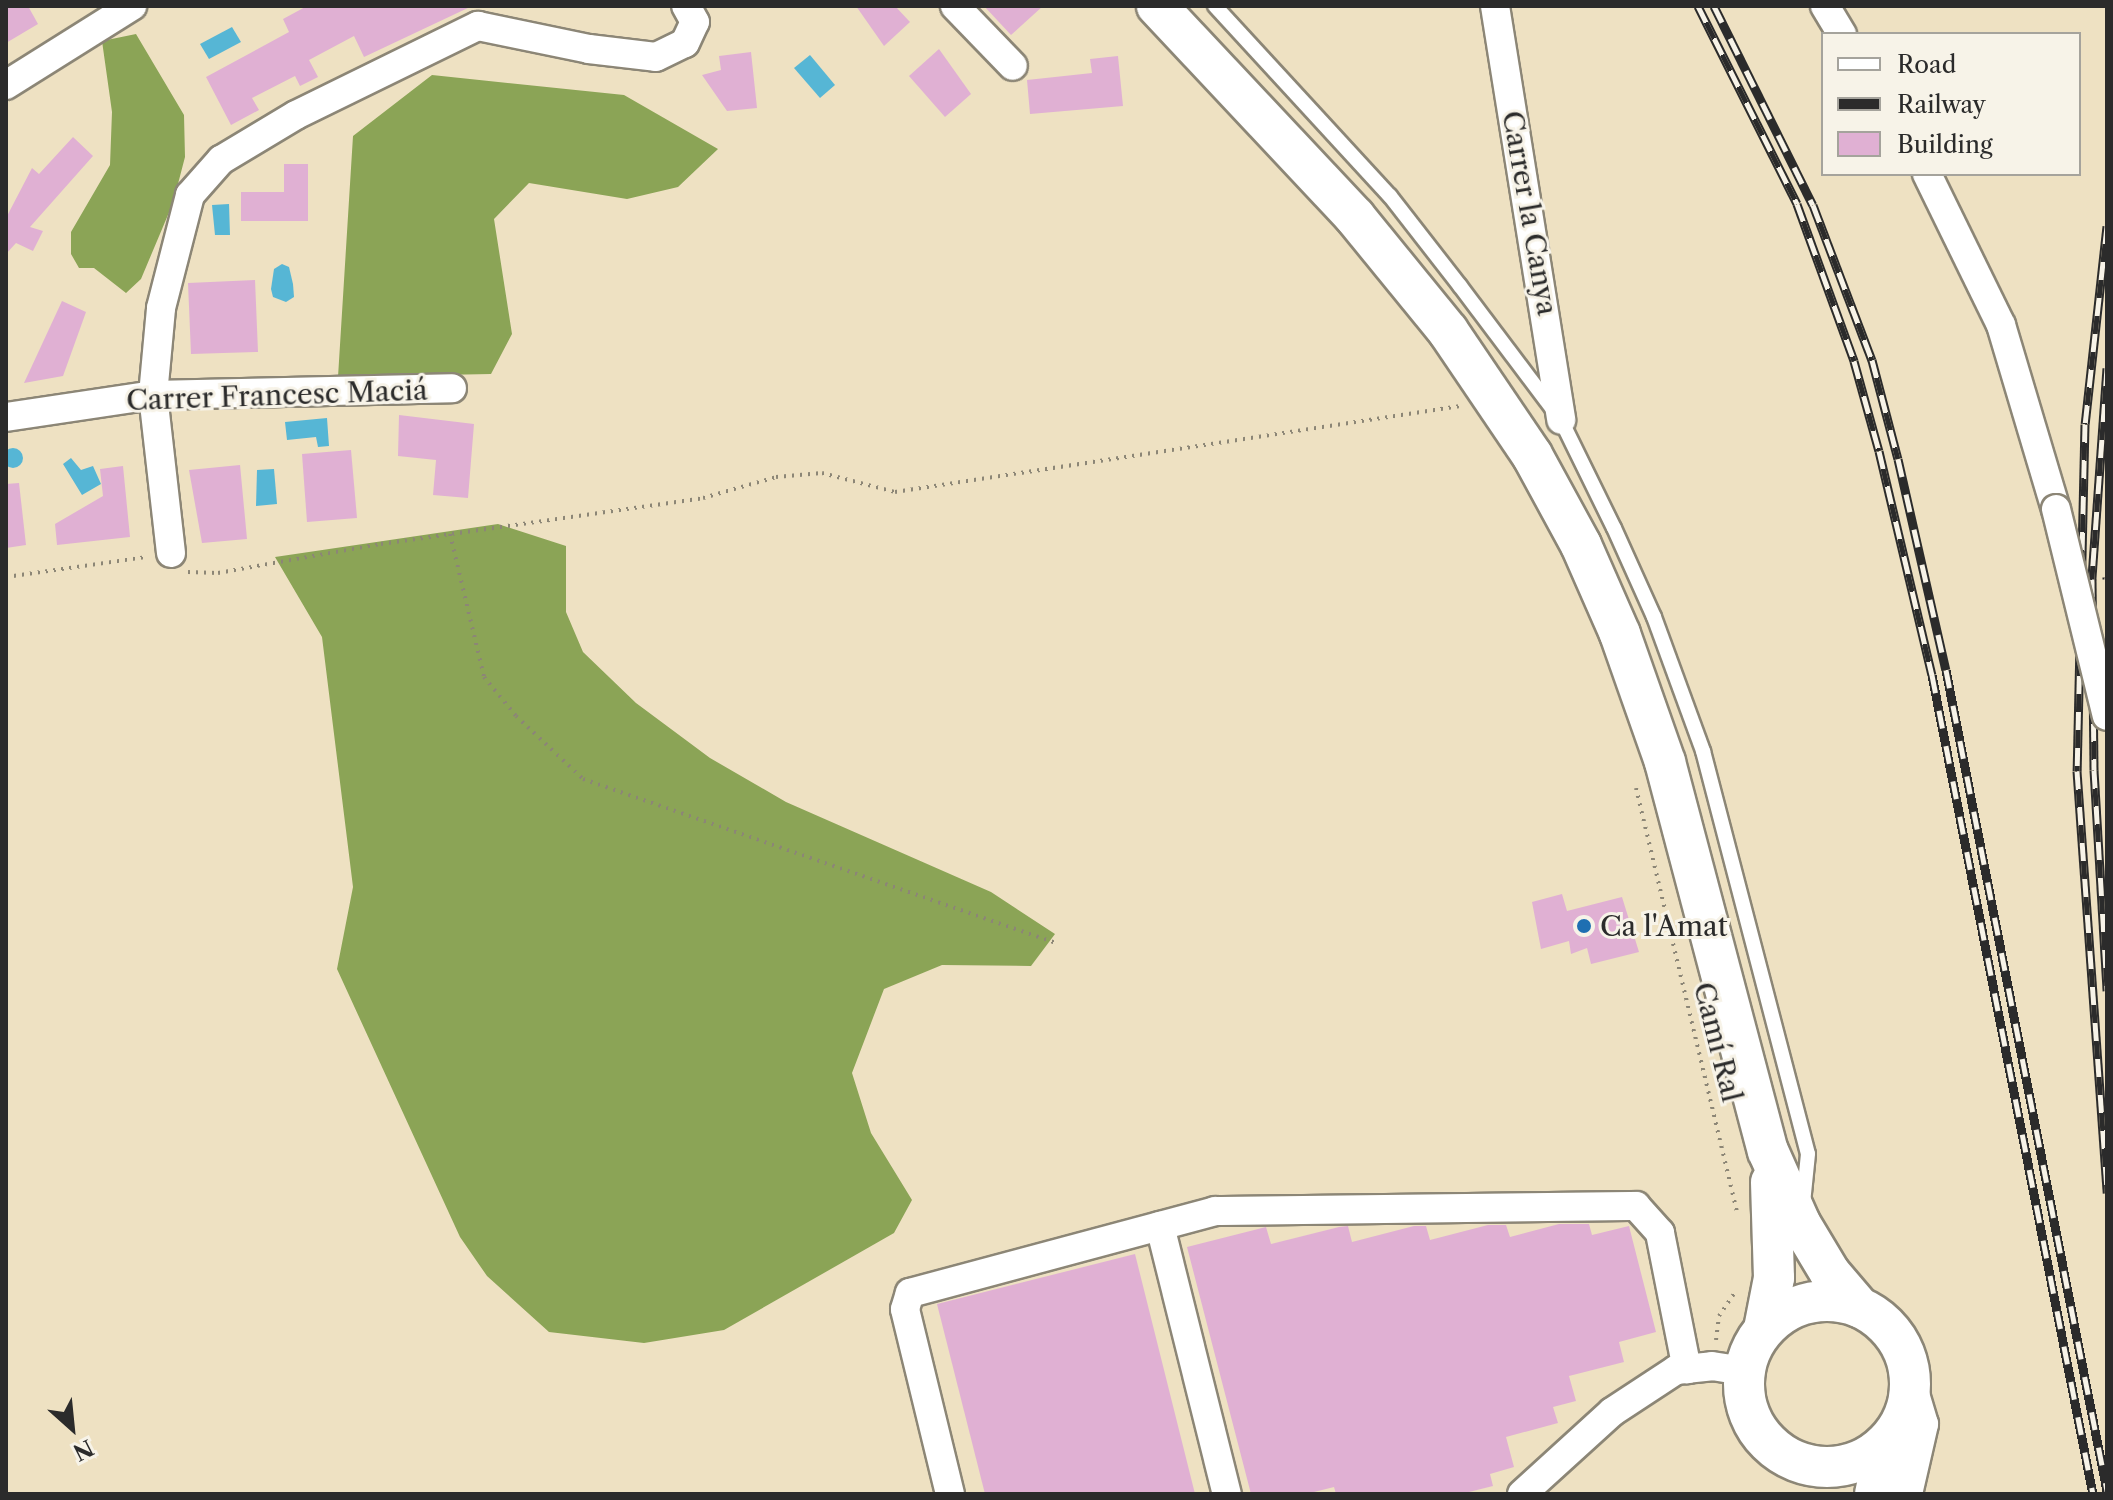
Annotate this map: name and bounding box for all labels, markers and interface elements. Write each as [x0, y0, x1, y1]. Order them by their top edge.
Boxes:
legend [1821, 32, 2081, 176]
text: Road [1897, 50, 1956, 79]
text: Railway [1897, 90, 1986, 119]
street label: Carrer la Canya [1495, 108, 1565, 318]
text: Building [1897, 130, 1993, 159]
street label: Carrer Francesc Maciá [125, 373, 429, 417]
place label: Ca l'Amat [1600, 909, 1728, 943]
marker: Ca l'Amat [1575, 917, 1593, 935]
street label: Camí Ral [1687, 979, 1749, 1105]
north arrow [32, 1388, 112, 1468]
text: N [68, 1433, 98, 1466]

